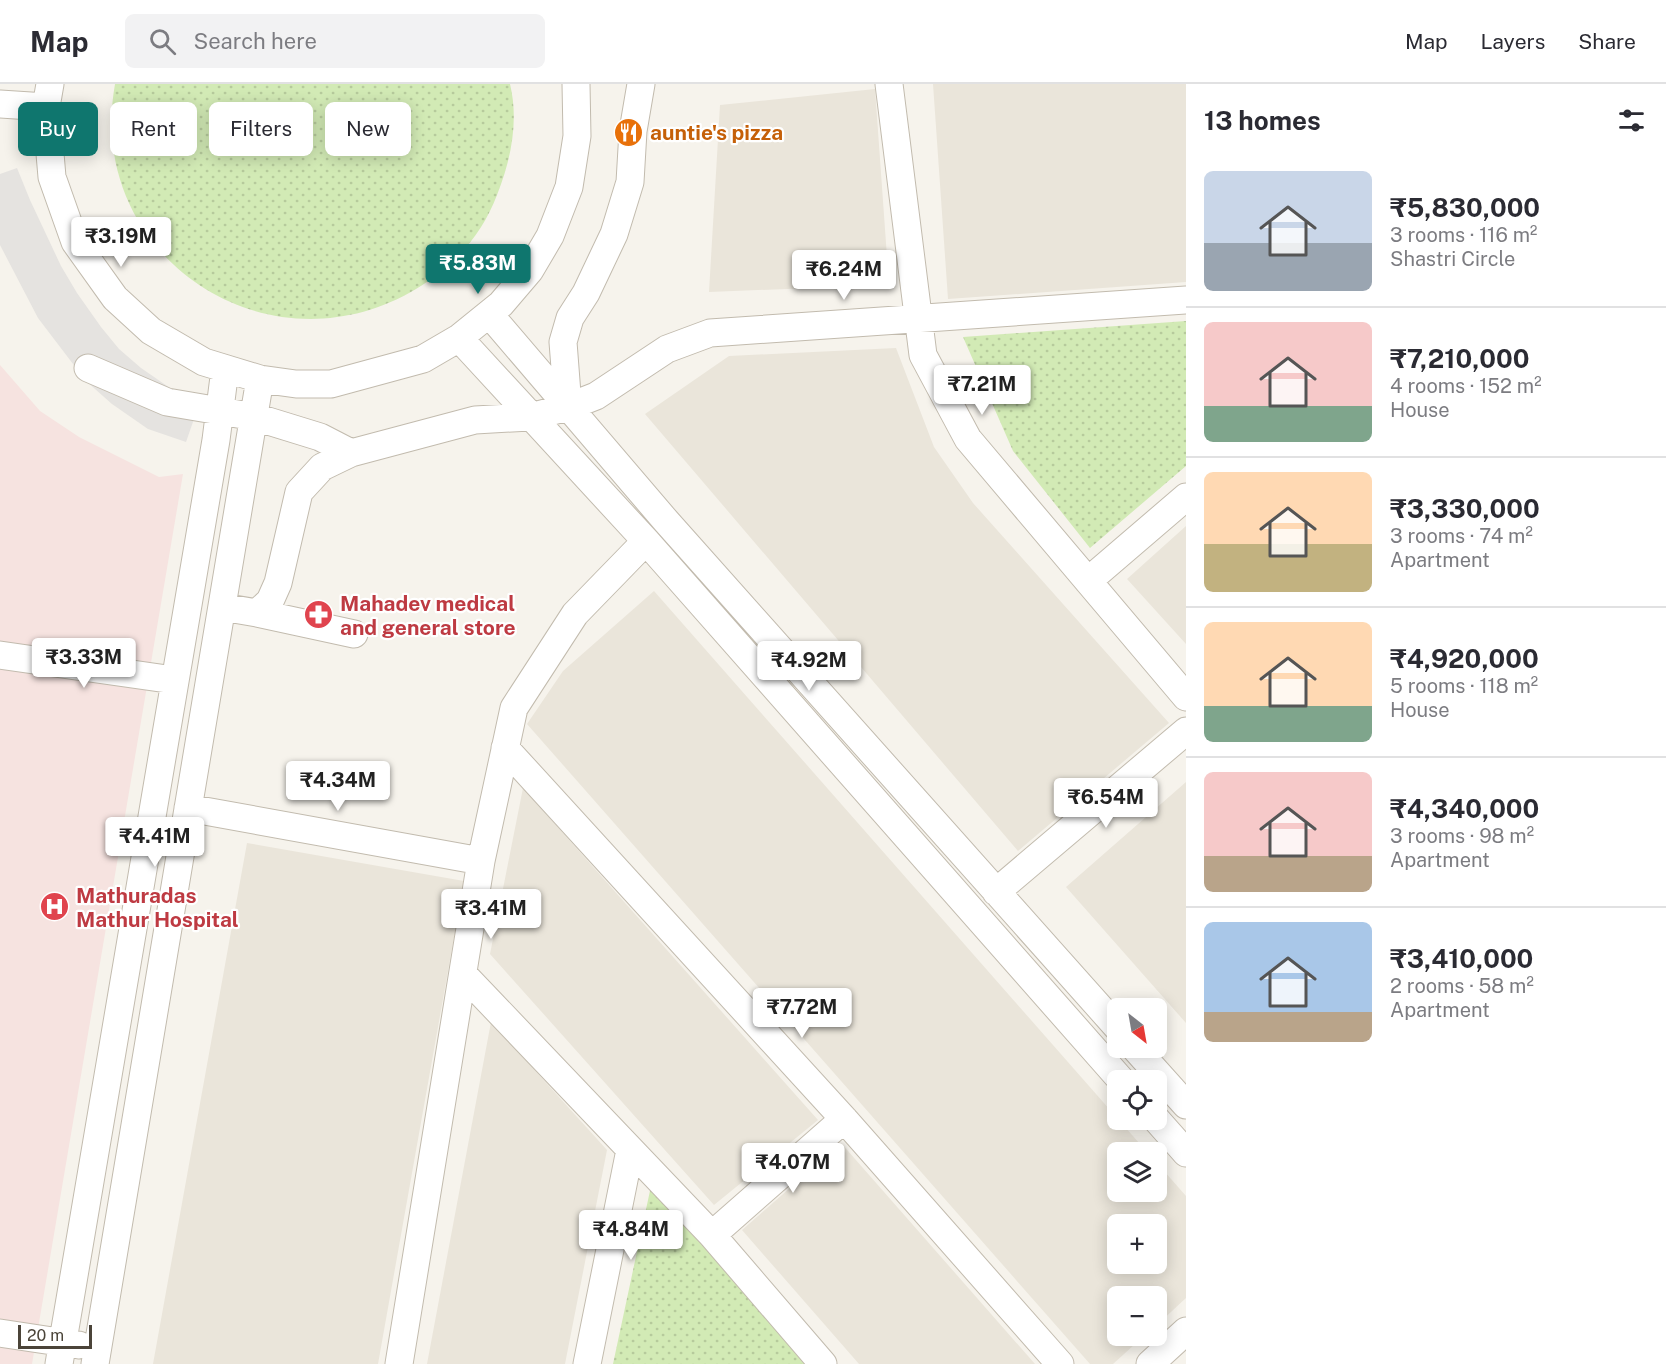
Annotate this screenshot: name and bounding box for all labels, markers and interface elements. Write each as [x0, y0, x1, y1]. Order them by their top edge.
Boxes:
search box [125, 14, 545, 68]
text: Map [30, 25, 89, 58]
icon: search [146, 25, 179, 58]
text: Search here [194, 28, 317, 54]
text: Map [1405, 29, 1448, 54]
text: Layers [1481, 29, 1545, 54]
text: Share [1578, 29, 1636, 54]
chip: Buy [18, 102, 98, 156]
chip: Rent [110, 102, 197, 156]
chip: Filters [209, 102, 313, 156]
chip: New [325, 102, 411, 156]
icon: filters [1615, 104, 1648, 137]
text: 13 homes [1204, 105, 1321, 136]
restaurant icon: auntie's pizza [613, 116, 645, 148]
place label: auntie's pizza [650, 120, 783, 145]
text: ₹5,830,000 [1390, 192, 1540, 223]
icon: home [1252, 195, 1324, 267]
pin: ₹3.19M [72, 217, 170, 268]
text: 3 rooms · 116 m² [1390, 223, 1537, 247]
text: ₹3.19M [85, 224, 157, 248]
pin: ₹5.83M [429, 244, 527, 295]
text: Shastri Circle [1390, 247, 1515, 271]
pin: ₹6.24M [795, 250, 893, 301]
text: ₹5.83M [440, 251, 516, 275]
text: ₹6.24M [806, 257, 882, 281]
text: ₹7,210,000 [1390, 343, 1529, 374]
icon: home [1252, 346, 1324, 418]
pin: ₹7.21M [933, 365, 1031, 416]
text: ₹7.21M [948, 372, 1016, 396]
text: 4 rooms · 152 m² [1390, 374, 1542, 398]
text: House [1390, 398, 1450, 422]
text: ₹3,330,000 [1390, 493, 1540, 524]
icon: home [1252, 496, 1324, 568]
text: 3 rooms · 74 m² [1390, 524, 1533, 548]
text: Apartment [1390, 548, 1490, 572]
place label: Mahadev medical and general store [340, 591, 516, 640]
pharmacy icon: Mahadev medical and general store [303, 599, 335, 631]
pin: ₹3.33M [35, 638, 133, 689]
pin: ₹4.92M [760, 641, 858, 692]
text: ₹4,920,000 [1390, 643, 1539, 674]
text: ₹3.33M [46, 645, 122, 669]
icon: home [1252, 646, 1324, 718]
text: ₹4.92M [771, 648, 847, 672]
text: 5 rooms · 118 m² [1390, 674, 1538, 698]
text: House [1390, 698, 1450, 722]
pin: ₹4.34M [289, 761, 387, 812]
text: ₹4.34M [300, 768, 376, 792]
pin: ₹6.54M [1057, 778, 1155, 829]
text: ₹6.54M [1068, 785, 1144, 809]
text: ₹4,340,000 [1390, 793, 1539, 824]
icon: home [1252, 796, 1324, 868]
pin: ₹4.41M [106, 817, 204, 868]
text: ₹4.41M [119, 824, 191, 848]
text: 3 rooms · 98 m² [1390, 824, 1534, 848]
text: Apartment [1390, 848, 1490, 872]
place label: Mathuradas Mathur Hospital [76, 883, 239, 932]
pin: ₹3.41M [442, 889, 540, 940]
hospital icon: Mathuradas Mathur Hospital [39, 891, 71, 923]
text: ₹3.41M [455, 896, 527, 920]
text: ₹3,410,000 [1390, 943, 1533, 974]
icon: home [1252, 946, 1324, 1018]
text: 2 rooms · 58 m² [1390, 974, 1534, 998]
pin: ₹7.72M [753, 988, 851, 1039]
text: ₹7.72M [767, 995, 837, 1019]
north arrow [1107, 998, 1167, 1058]
map controls [1107, 998, 1167, 1346]
text: Apartment [1390, 998, 1490, 1022]
button: locate [1107, 1070, 1167, 1130]
button: layers [1107, 1142, 1167, 1202]
pin: ₹4.07M [744, 1143, 842, 1194]
text: ₹4.07M [756, 1150, 830, 1174]
pin: ₹4.84M [582, 1210, 680, 1261]
button: + [1107, 1214, 1167, 1274]
text: ₹4.84M [593, 1217, 669, 1241]
button: − [1107, 1286, 1167, 1346]
scale bar [18, 1322, 92, 1350]
text: 20 m [27, 1326, 64, 1345]

